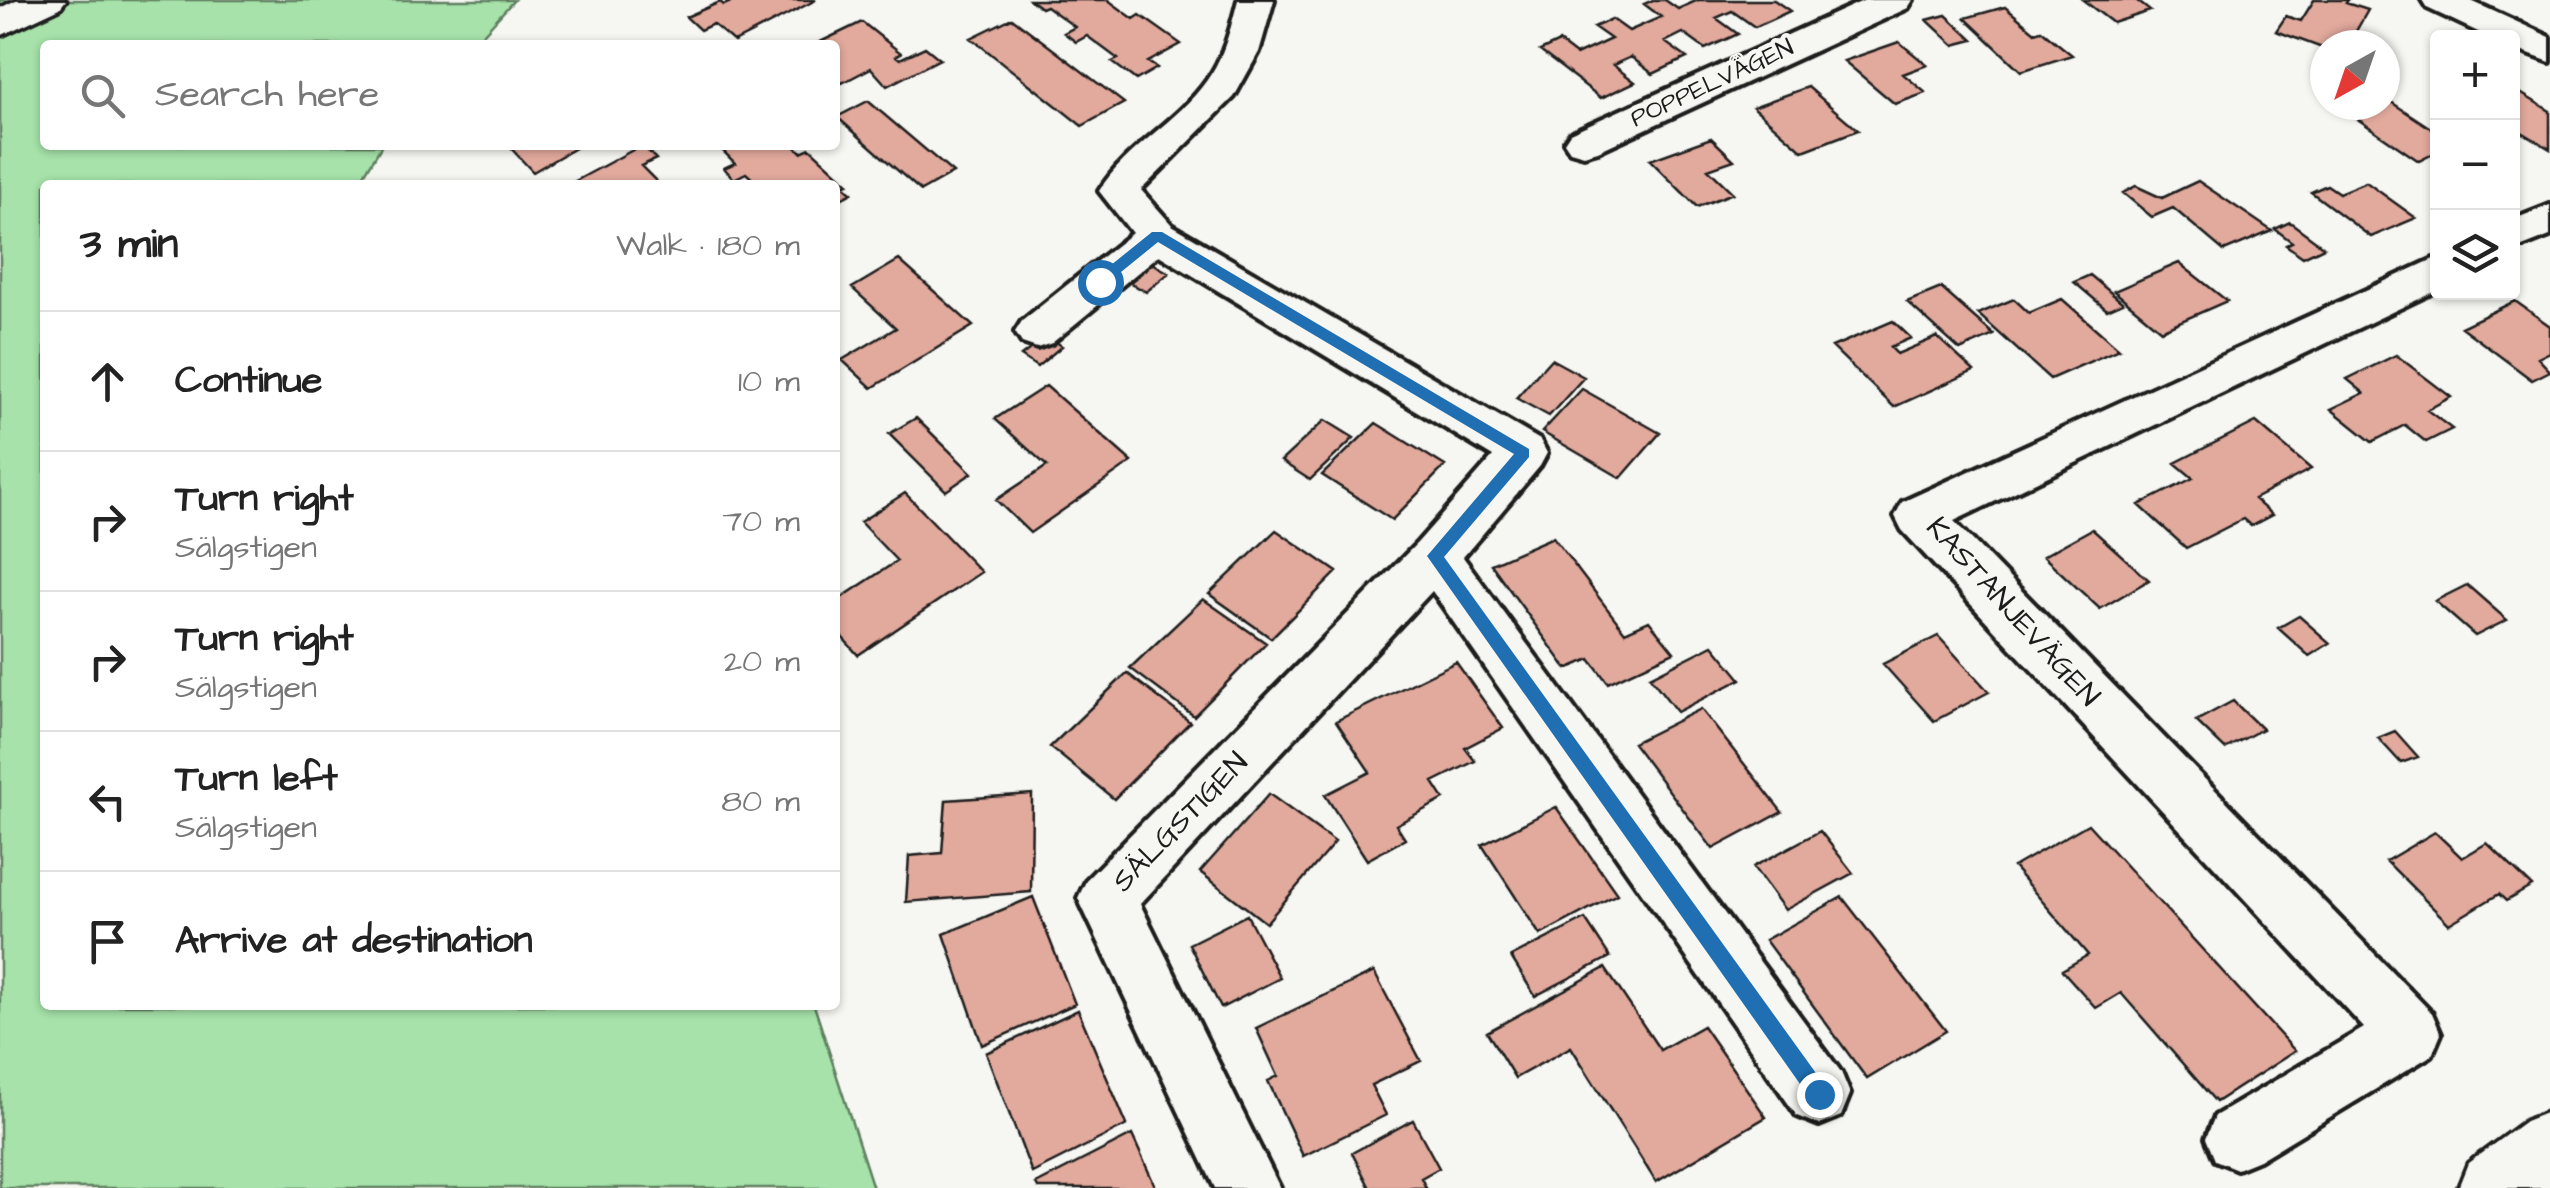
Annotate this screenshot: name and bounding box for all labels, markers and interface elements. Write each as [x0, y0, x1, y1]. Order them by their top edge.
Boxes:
street label: POPPELVÄGEN [1625, 30, 1799, 136]
north arrow [2310, 30, 2400, 120]
map controls [2430, 30, 2520, 300]
button: + [2430, 30, 2520, 120]
search box [40, 40, 840, 150]
icon: search [75, 68, 130, 123]
text: Search here [155, 69, 379, 121]
button: − [2430, 120, 2520, 210]
button: layers [2430, 210, 2520, 300]
text: 3 min [80, 216, 178, 274]
text: Walk · 180 m [616, 223, 800, 268]
route start [1078, 260, 1124, 306]
icon: ahead [80, 354, 135, 409]
text: Continue [175, 355, 322, 407]
text: 10 m [738, 359, 800, 404]
text: Turn right [175, 473, 354, 525]
icon: right [80, 494, 135, 549]
text: 70 m [722, 499, 800, 544]
street label: KASTANJEVÄGEN [1916, 508, 2110, 716]
text: Sälgstigen [175, 525, 317, 570]
text: Turn right [175, 613, 354, 665]
icon: right [80, 634, 135, 689]
text: 20 m [724, 639, 800, 684]
text: Sälgstigen [175, 665, 317, 710]
street label: SÄLGSTIGEN [1102, 743, 1258, 901]
text: Turn left [175, 753, 338, 805]
icon: left [80, 774, 135, 829]
text: 80 m [721, 779, 800, 824]
text: Sälgstigen [175, 805, 317, 850]
icon: arrive [80, 914, 135, 969]
text: Arrive at destination [175, 915, 532, 967]
route end [1797, 1072, 1843, 1118]

